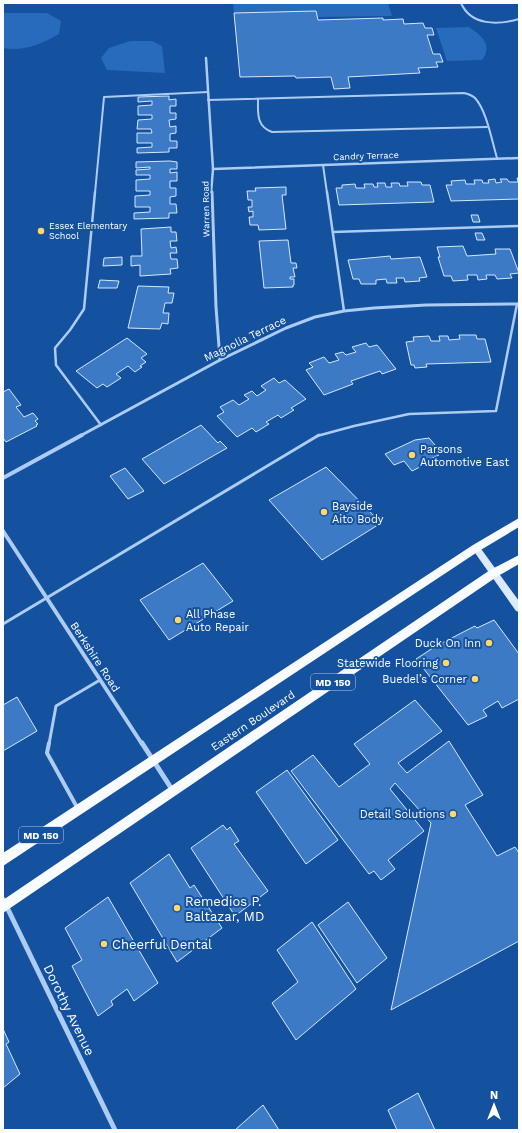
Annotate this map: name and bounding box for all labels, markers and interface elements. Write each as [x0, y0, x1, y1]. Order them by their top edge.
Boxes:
street label: Candry Terrace [333, 150, 399, 162]
street label: Warren Road [201, 181, 211, 237]
place label: Essex Elementary School [49, 221, 127, 241]
marker: Essex Elementary School [36, 226, 46, 236]
street label: Magnolia Terrace [202, 313, 288, 365]
place label: Parsons Automotive East [420, 443, 510, 469]
marker: Parsons Automotive East [407, 450, 417, 460]
place label: Bayside Aito Body [332, 500, 384, 526]
marker: Bayside Aito Body [319, 507, 329, 517]
place label: All Phase Auto Repair [186, 608, 249, 634]
marker: All Phase Auto Repair [173, 615, 183, 625]
street label: Berkshire Road [68, 620, 122, 694]
place label: Duck On Inn [415, 637, 481, 650]
marker: Duck On Inn [484, 638, 494, 648]
place label: Statewide Flooring [337, 657, 438, 670]
marker: Statewide Flooring [441, 658, 451, 668]
place label: Buedel’s Corner [382, 673, 468, 686]
road number: MD 150 [311, 674, 355, 690]
marker: Buedel’s Corner [470, 674, 480, 684]
street label: Eastern Boulevard [209, 688, 297, 754]
place label: Detail Solutions [360, 808, 445, 821]
marker: Detail Solutions [448, 809, 458, 819]
road number: MD 150 [19, 827, 63, 843]
place label: Remedios P. Baltazar, MD [185, 894, 264, 924]
marker: Remedios P. Baltazar, MD [172, 903, 182, 913]
place label: Cheerful Dental [112, 937, 212, 952]
marker: Cheerful Dental [99, 939, 109, 949]
street label: Dorothy Avenue [40, 962, 98, 1058]
north arrow [474, 1085, 514, 1125]
text: N [490, 1089, 498, 1102]

